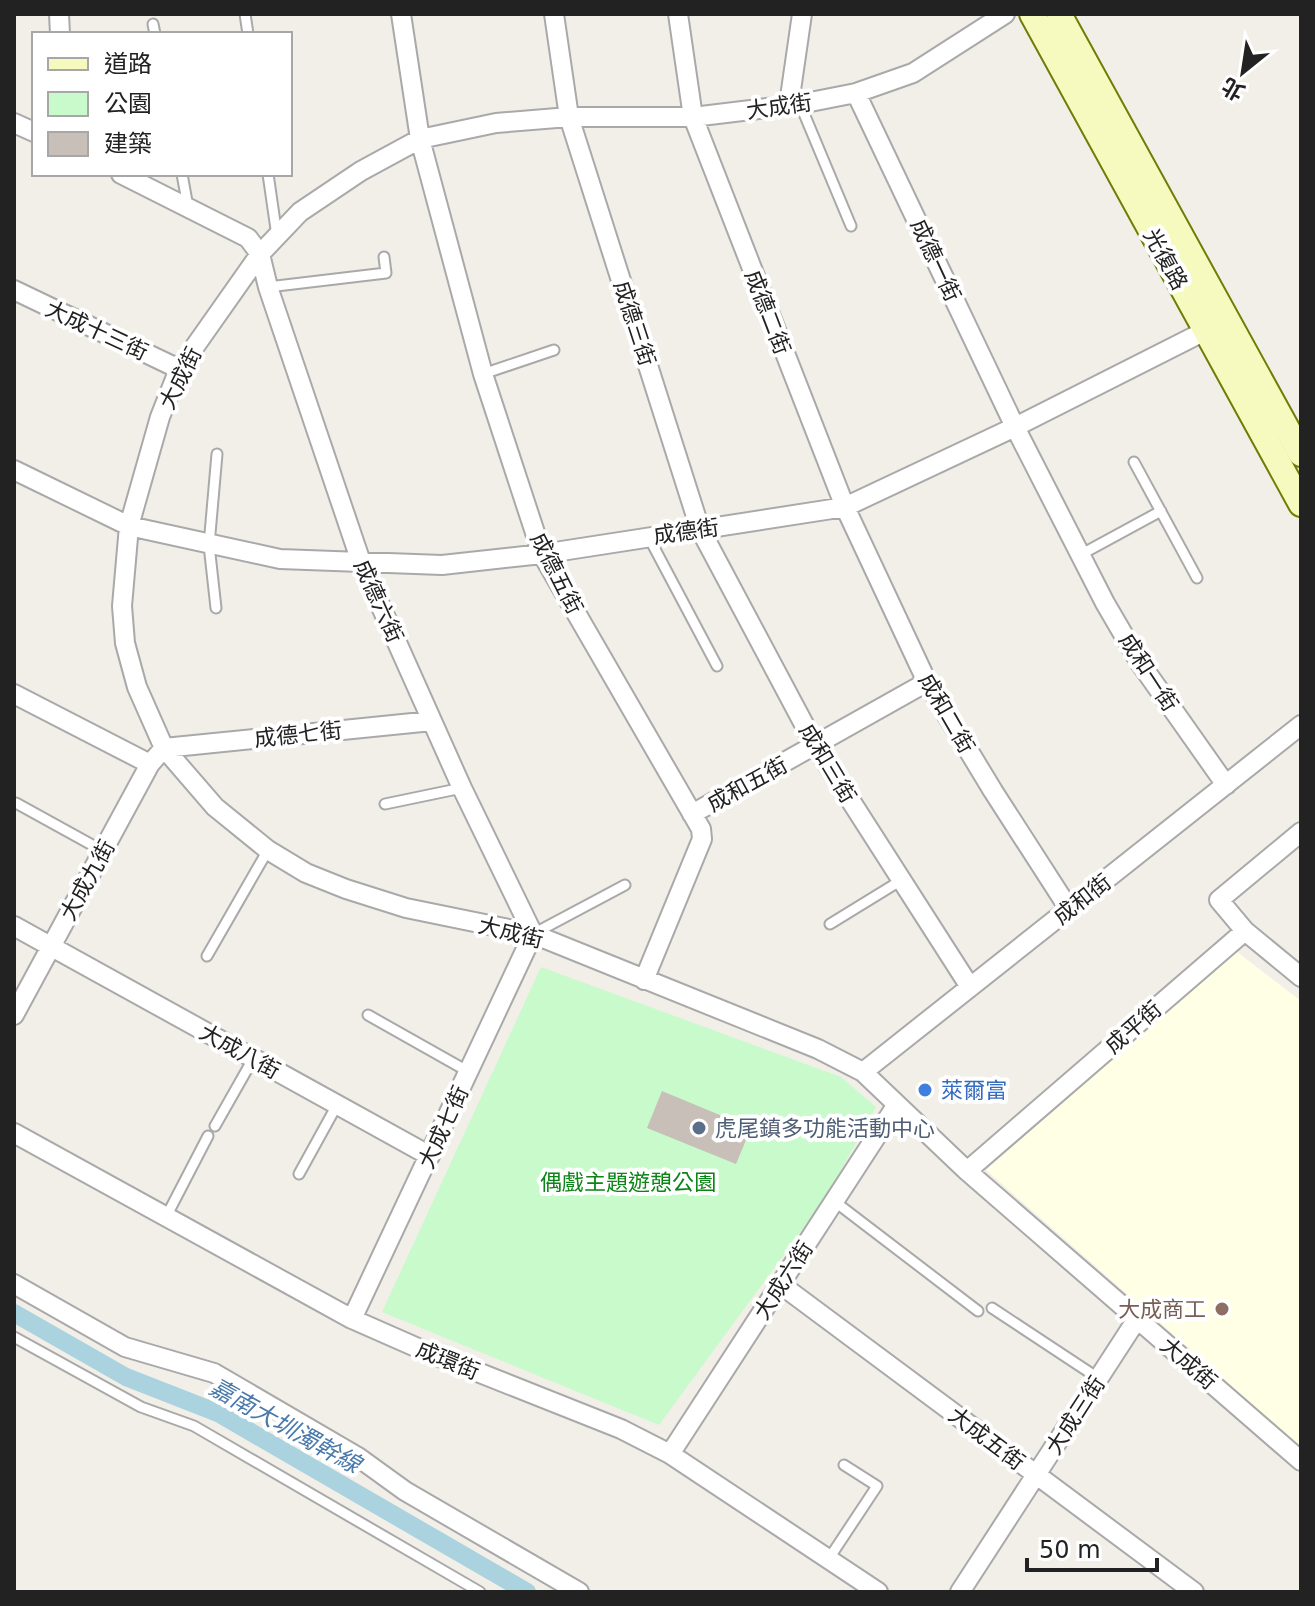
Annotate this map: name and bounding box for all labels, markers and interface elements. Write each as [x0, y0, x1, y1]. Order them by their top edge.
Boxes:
legend [32, 32, 292, 176]
north arrow [1203, 32, 1283, 112]
text: 道路 [104, 50, 152, 78]
text: 北 [1217, 73, 1249, 105]
text: 公園 [104, 90, 152, 118]
street label: 大成街 [745, 90, 813, 123]
text: 建築 [104, 130, 152, 158]
street label: 成德一街 [906, 215, 965, 305]
street label: 光復路 [1139, 224, 1192, 294]
street label: 成德二街 [740, 267, 795, 358]
street label: 成德三街 [609, 277, 660, 369]
street label: 大成十三街 [42, 296, 152, 365]
street label: 大成街 [154, 343, 207, 413]
street label: 成德街 [652, 515, 720, 548]
street label: 成德五街 [525, 528, 588, 618]
street label: 成德六街 [349, 556, 408, 646]
street label: 成和一街 [1114, 629, 1183, 716]
street label: 成和二街 [914, 669, 979, 758]
street label: 成德七街 [253, 717, 343, 752]
street label: 成和三街 [794, 719, 861, 807]
street label: 成和五街 [703, 752, 792, 817]
street label: 大成九街 [55, 836, 120, 925]
street label: 成和街 [1049, 869, 1116, 930]
street label: 大成街 [476, 912, 546, 953]
street label: 成平街 [1100, 996, 1166, 1058]
street label: 大成八街 [195, 1019, 284, 1084]
place label: 萊爾富 [941, 1078, 1007, 1103]
marker: 萊爾富 [916, 1081, 934, 1099]
street label: 大成七街 [414, 1082, 473, 1172]
place label: 虎尾鎮多功能活動中心 [715, 1116, 935, 1141]
marker: 虎尾鎮多功能活動中心 [690, 1119, 708, 1137]
park label: 偶戲主題遊憩公園 [540, 1170, 716, 1195]
street label: 大成六街 [749, 1237, 818, 1324]
place label: 大成商工 [1118, 1297, 1206, 1322]
marker: 大成商工 [1213, 1300, 1231, 1318]
street label: 大成街 [1156, 1332, 1222, 1394]
street label: 成環街 [413, 1337, 483, 1384]
street label: 大成三街 [1041, 1372, 1110, 1459]
water label: 嘉南大圳濁幹線 [205, 1373, 368, 1480]
street label: 大成五街 [944, 1402, 1029, 1475]
scale bar [1027, 1522, 1157, 1572]
text: 50 m [1039, 1536, 1101, 1564]

